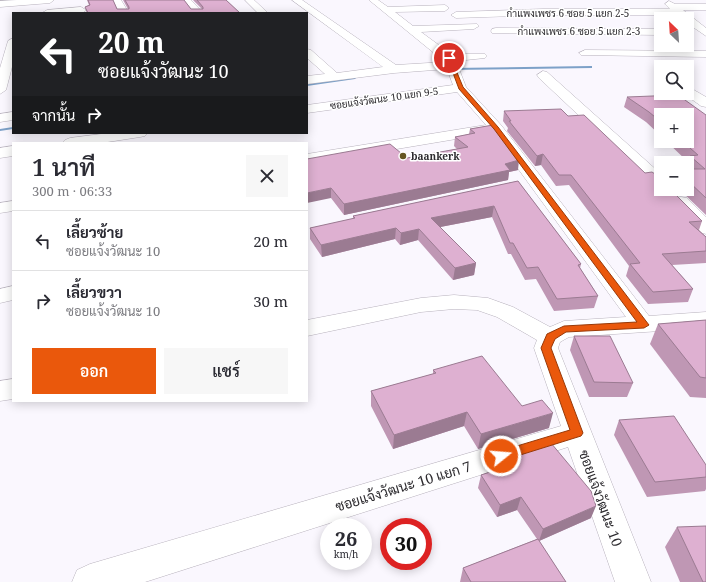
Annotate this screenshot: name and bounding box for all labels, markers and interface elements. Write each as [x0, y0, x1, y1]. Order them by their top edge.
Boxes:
street label: กำแพงเพชร 6 ซอย 5 แยก 2-5 [507, 6, 629, 20]
north arrow [654, 12, 694, 52]
map controls [654, 12, 694, 196]
text: 20 m [98, 23, 165, 61]
street label: กำแพงเพชร 6 ซอย 5 แยก 2-3 [518, 24, 641, 38]
icon: left [32, 28, 84, 80]
pin [432, 41, 466, 75]
icon: arrive [438, 47, 460, 69]
text: ซอยแจ้งวัฒนะ 10 [98, 59, 229, 83]
button: search [654, 60, 694, 100]
street label: ซอยแจ้งวัฒนะ 10 แยก 9-5 [329, 83, 439, 113]
icon: right [83, 104, 105, 126]
text: จากนั้น [32, 105, 75, 125]
button: + [654, 108, 694, 148]
place label: baankerk [411, 149, 460, 163]
text: 1 นาที [32, 150, 95, 183]
marker: baankerk [398, 151, 408, 161]
button: close [246, 155, 288, 197]
button: − [654, 156, 694, 196]
text: 300 m · 06:33 [32, 182, 112, 200]
text: เลี้ยวซ้าย [66, 222, 123, 242]
icon: left [32, 230, 54, 252]
text: 20 m [253, 231, 288, 251]
text: ซอยแจ้งวัฒนะ 10 [66, 242, 160, 260]
text: เลี้ยวขวา [66, 282, 122, 302]
icon: right [32, 290, 54, 312]
text: 30 m [253, 291, 288, 311]
text: ซอยแจ้งวัฒนะ 10 [66, 302, 160, 320]
button: ออก [32, 348, 156, 394]
button: แชร์ [164, 348, 288, 394]
position arrow [480, 435, 522, 477]
street label: ซอยแจ้งวัฒนะ 10 [575, 447, 627, 549]
street label: ซอยแจ้งวัฒนะ 10 แยก 7 [333, 456, 473, 516]
speed limit sign: 30 [380, 518, 432, 570]
text: 26 [335, 525, 357, 552]
text: km/h [334, 547, 358, 561]

